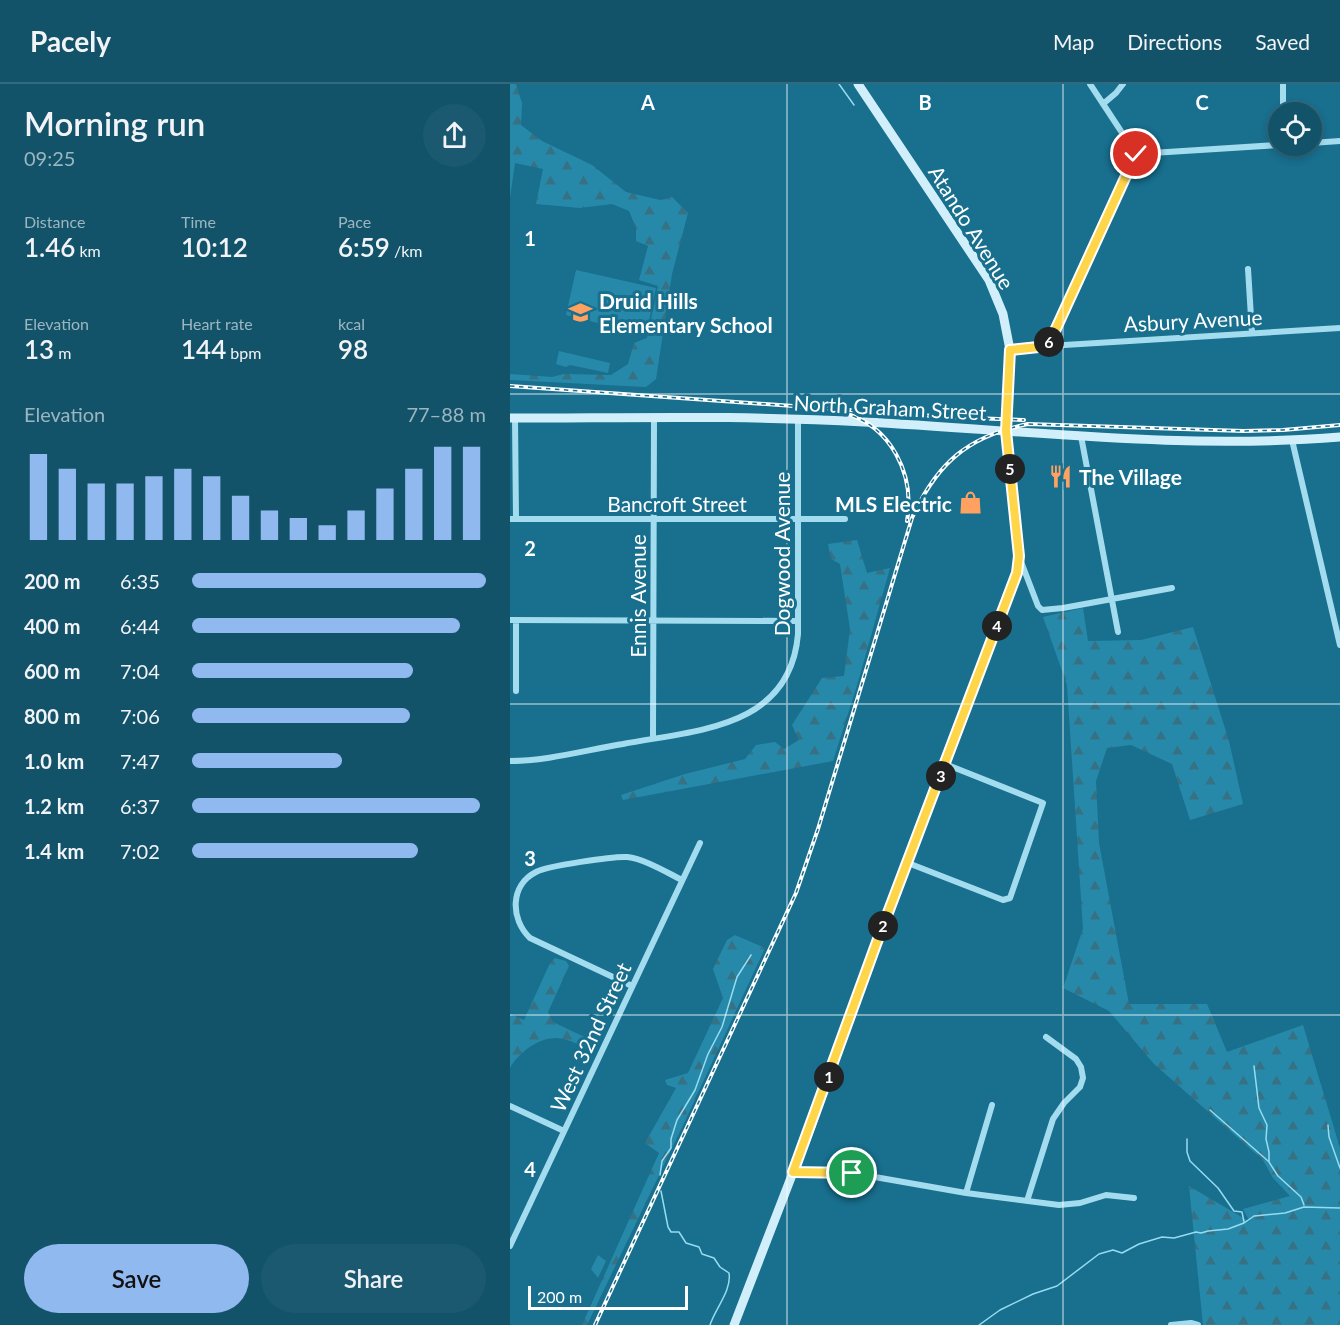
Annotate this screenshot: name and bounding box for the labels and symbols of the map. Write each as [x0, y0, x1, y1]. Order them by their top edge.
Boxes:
text: A [640, 90, 655, 114]
text: B [918, 90, 932, 114]
text: C [1195, 90, 1209, 114]
pin [1110, 128, 1161, 179]
street label: Atando Avenue [924, 161, 1020, 293]
text: 1 [524, 226, 536, 250]
place label: Druid Hills Elementary School [599, 288, 773, 337]
school or university icon: Druid Hills Elementary School [568, 299, 594, 325]
street label: Asbury Avenue [1123, 304, 1263, 336]
pin: 6 [1034, 327, 1064, 357]
street label: North Graham Street [793, 389, 988, 425]
pin: 5 [995, 454, 1025, 484]
restaurant icon: The Village [1048, 463, 1074, 489]
place label: The Village [1079, 464, 1182, 489]
street label: Dogwood Avenue [769, 472, 794, 636]
shop icon: MLS Electric [957, 490, 983, 516]
street label: Bancroft Street [607, 491, 747, 516]
place label: MLS Electric [835, 491, 952, 516]
street label: Ennis Avenue [625, 534, 650, 658]
text: 2 [524, 536, 536, 560]
pin: 4 [982, 611, 1012, 641]
pin: 3 [926, 761, 956, 791]
text: 3 [524, 846, 536, 870]
pin: 2 [868, 911, 898, 941]
street label: West 32nd Street [544, 958, 636, 1116]
pin: 1 [814, 1062, 844, 1092]
pin [826, 1147, 877, 1198]
text: 4 [524, 1157, 536, 1181]
scale bar [528, 1283, 688, 1310]

